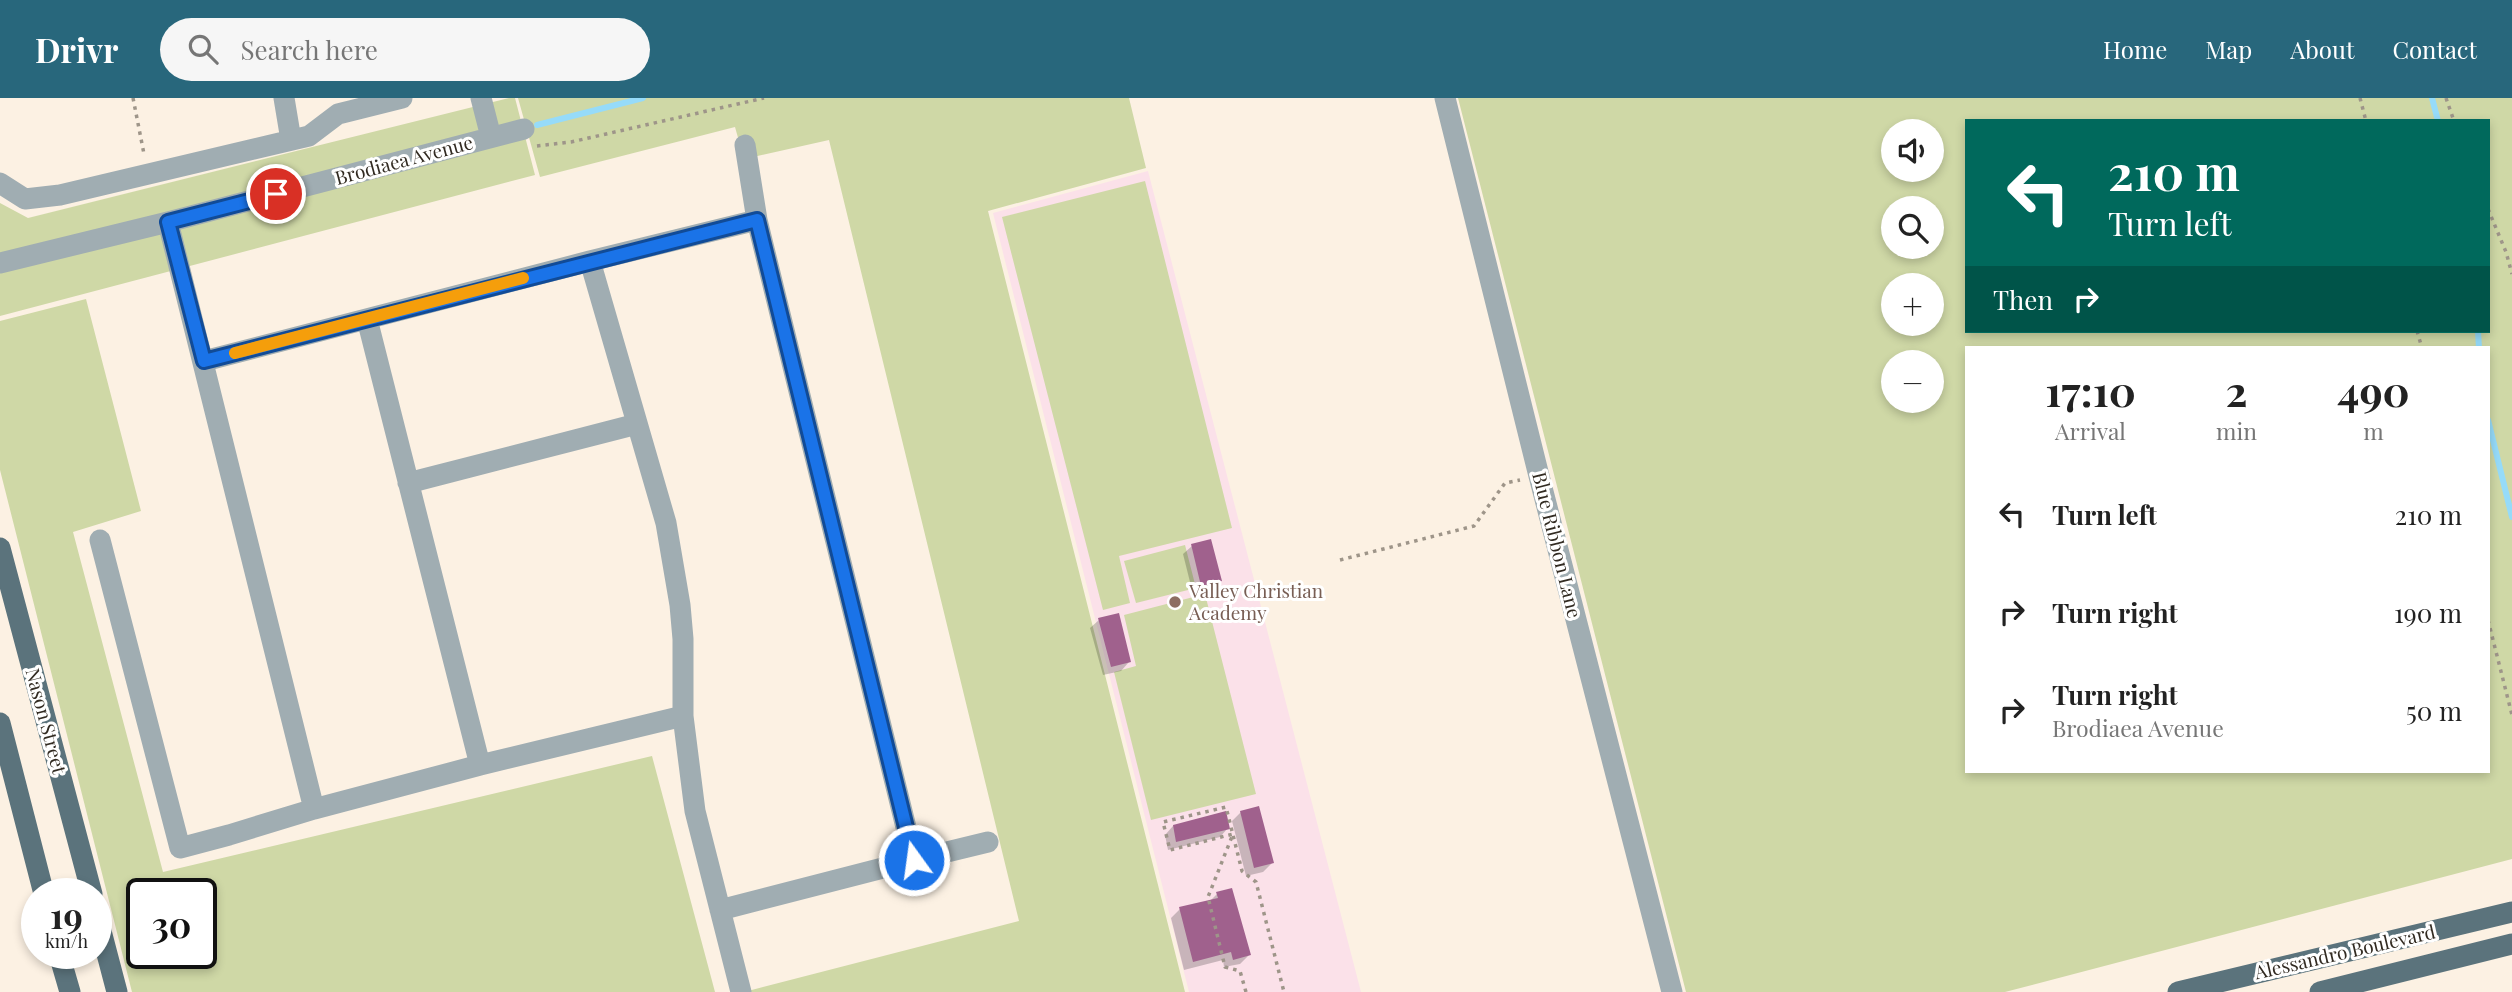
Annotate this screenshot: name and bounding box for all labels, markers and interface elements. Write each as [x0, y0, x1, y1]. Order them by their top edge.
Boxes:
search box [160, 18, 650, 81]
text: Drivr [35, 27, 118, 71]
icon: search [184, 30, 222, 68]
text: Search here [240, 32, 378, 67]
text: Home [2103, 33, 2167, 65]
text: Map [2205, 33, 2252, 65]
text: About [2290, 33, 2354, 65]
text: Contact [2392, 33, 2477, 65]
map controls [1881, 119, 1944, 413]
button: sound [1881, 119, 1944, 182]
street label: Brodiaea Avenue [332, 128, 476, 190]
text: 210 m [2108, 138, 2240, 203]
icon: left [1993, 147, 2084, 238]
pin [246, 164, 306, 224]
icon: arrive [257, 175, 295, 213]
button: search [1881, 196, 1944, 259]
text: Turn left [2108, 201, 2232, 244]
button: + [1881, 273, 1944, 336]
icon: right [2067, 280, 2105, 318]
text: Then [1993, 282, 2053, 317]
button: − [1881, 350, 1944, 413]
text: 17:10 [2045, 362, 2136, 418]
text: 2 [2226, 362, 2248, 418]
text: 490 [2337, 362, 2410, 418]
text: Arrival [2055, 415, 2126, 446]
text: min [2216, 415, 2257, 446]
text: m [2363, 415, 2384, 446]
street label: Blue Ribbon Lane [1527, 469, 1589, 621]
icon: left [1993, 495, 2031, 533]
text: Turn left [2052, 497, 2157, 532]
text: 210 m [2395, 497, 2462, 532]
place label: Valley Christian Academy [1188, 577, 1324, 625]
icon: right [1993, 593, 2031, 631]
marker: Valley Christian Academy [1167, 594, 1183, 610]
text: Turn right [2052, 595, 2178, 630]
text: 190 m [2394, 595, 2462, 630]
street label: Nason Street [20, 665, 74, 777]
text: Turn right [2052, 677, 2178, 712]
icon: right [1993, 691, 2031, 729]
text: 50 m [2406, 693, 2462, 728]
text: Brodiaea Avenue [2052, 712, 2224, 743]
position arrow [877, 823, 951, 897]
speed limit sign: 30 [126, 878, 217, 969]
text: 19 [50, 891, 83, 938]
street label: Alessandro Boulevard [2251, 918, 2438, 985]
text: km/h [45, 929, 88, 953]

